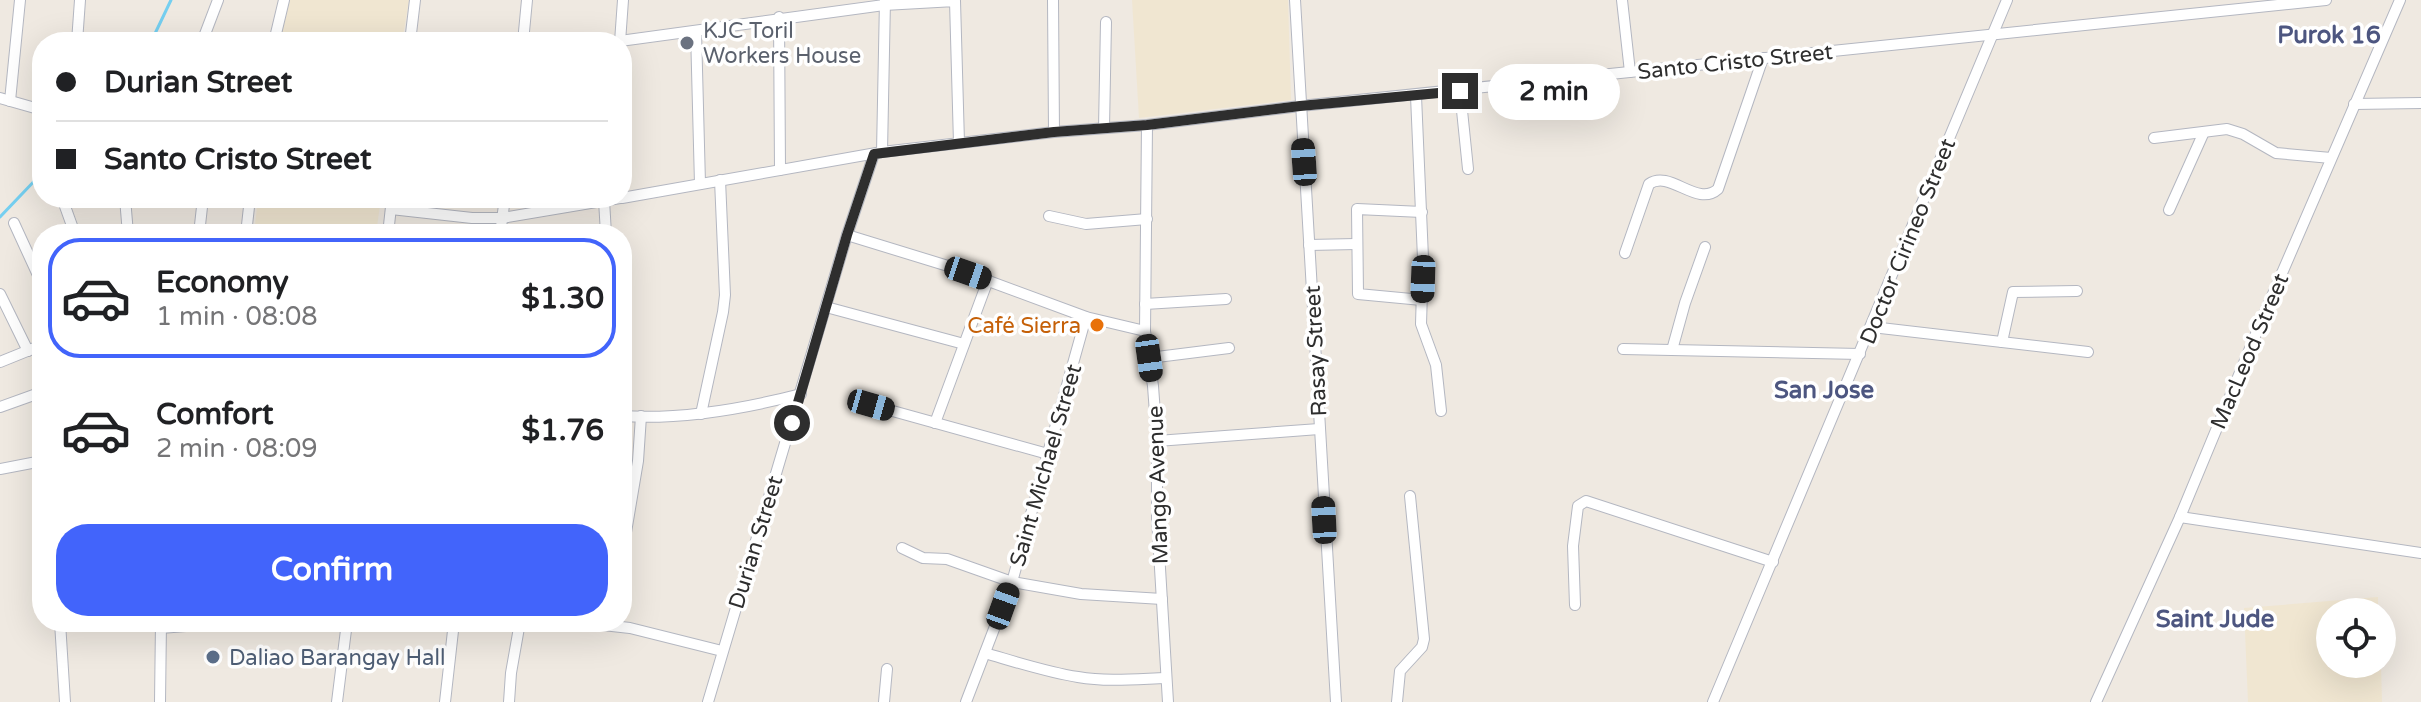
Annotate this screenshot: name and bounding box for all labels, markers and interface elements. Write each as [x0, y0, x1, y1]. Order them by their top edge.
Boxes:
place label: KJC Toril Workers House [703, 18, 861, 69]
district label: Purok 16 [2277, 21, 2381, 50]
marker: KJC Toril Workers House [678, 34, 696, 52]
street label: Santo Cristo Street [1636, 39, 1834, 85]
callout: 2 min [1488, 63, 1620, 119]
text: Durian Street [104, 64, 292, 101]
route end [1442, 73, 1478, 109]
text: 2 min [1519, 76, 1589, 107]
street label: Doctor Cirineo Street [1855, 135, 1961, 348]
car [1290, 137, 1318, 187]
text: Santo Cristo Street [104, 141, 371, 178]
car [941, 254, 995, 292]
car [1410, 255, 1436, 303]
icon: car [60, 262, 132, 334]
text: Economy [156, 264, 289, 301]
street label: MacLeod Street [2205, 270, 2294, 433]
text: $1.30 [521, 280, 604, 317]
street label: Rasay Street [1300, 285, 1332, 417]
text: 1 min · 08:08 [156, 301, 318, 332]
place label: Café Sierra [967, 313, 1081, 339]
marker: Café Sierra [1088, 316, 1106, 334]
car [1134, 333, 1164, 383]
street label: Saint Michael Street [1005, 361, 1087, 569]
district label: San Jose [1774, 376, 1874, 405]
car [845, 387, 897, 423]
icon: car [60, 394, 132, 466]
text: Comfort [156, 396, 274, 433]
route start [774, 405, 810, 441]
street label: Mango Avenue [1142, 405, 1174, 565]
text: $1.76 [522, 412, 604, 449]
text: 2 min · 08:09 [156, 433, 318, 464]
street label: Durian Street [723, 472, 789, 612]
car [1311, 495, 1337, 545]
button: Confirm [56, 524, 608, 616]
car [984, 579, 1022, 633]
map controls [2316, 598, 2396, 678]
button: locate [2316, 598, 2396, 678]
district label: Saint Jude [2156, 605, 2275, 634]
place label: Daliao Barangay Hall [229, 645, 445, 671]
marker: Daliao Barangay Hall [204, 648, 222, 666]

